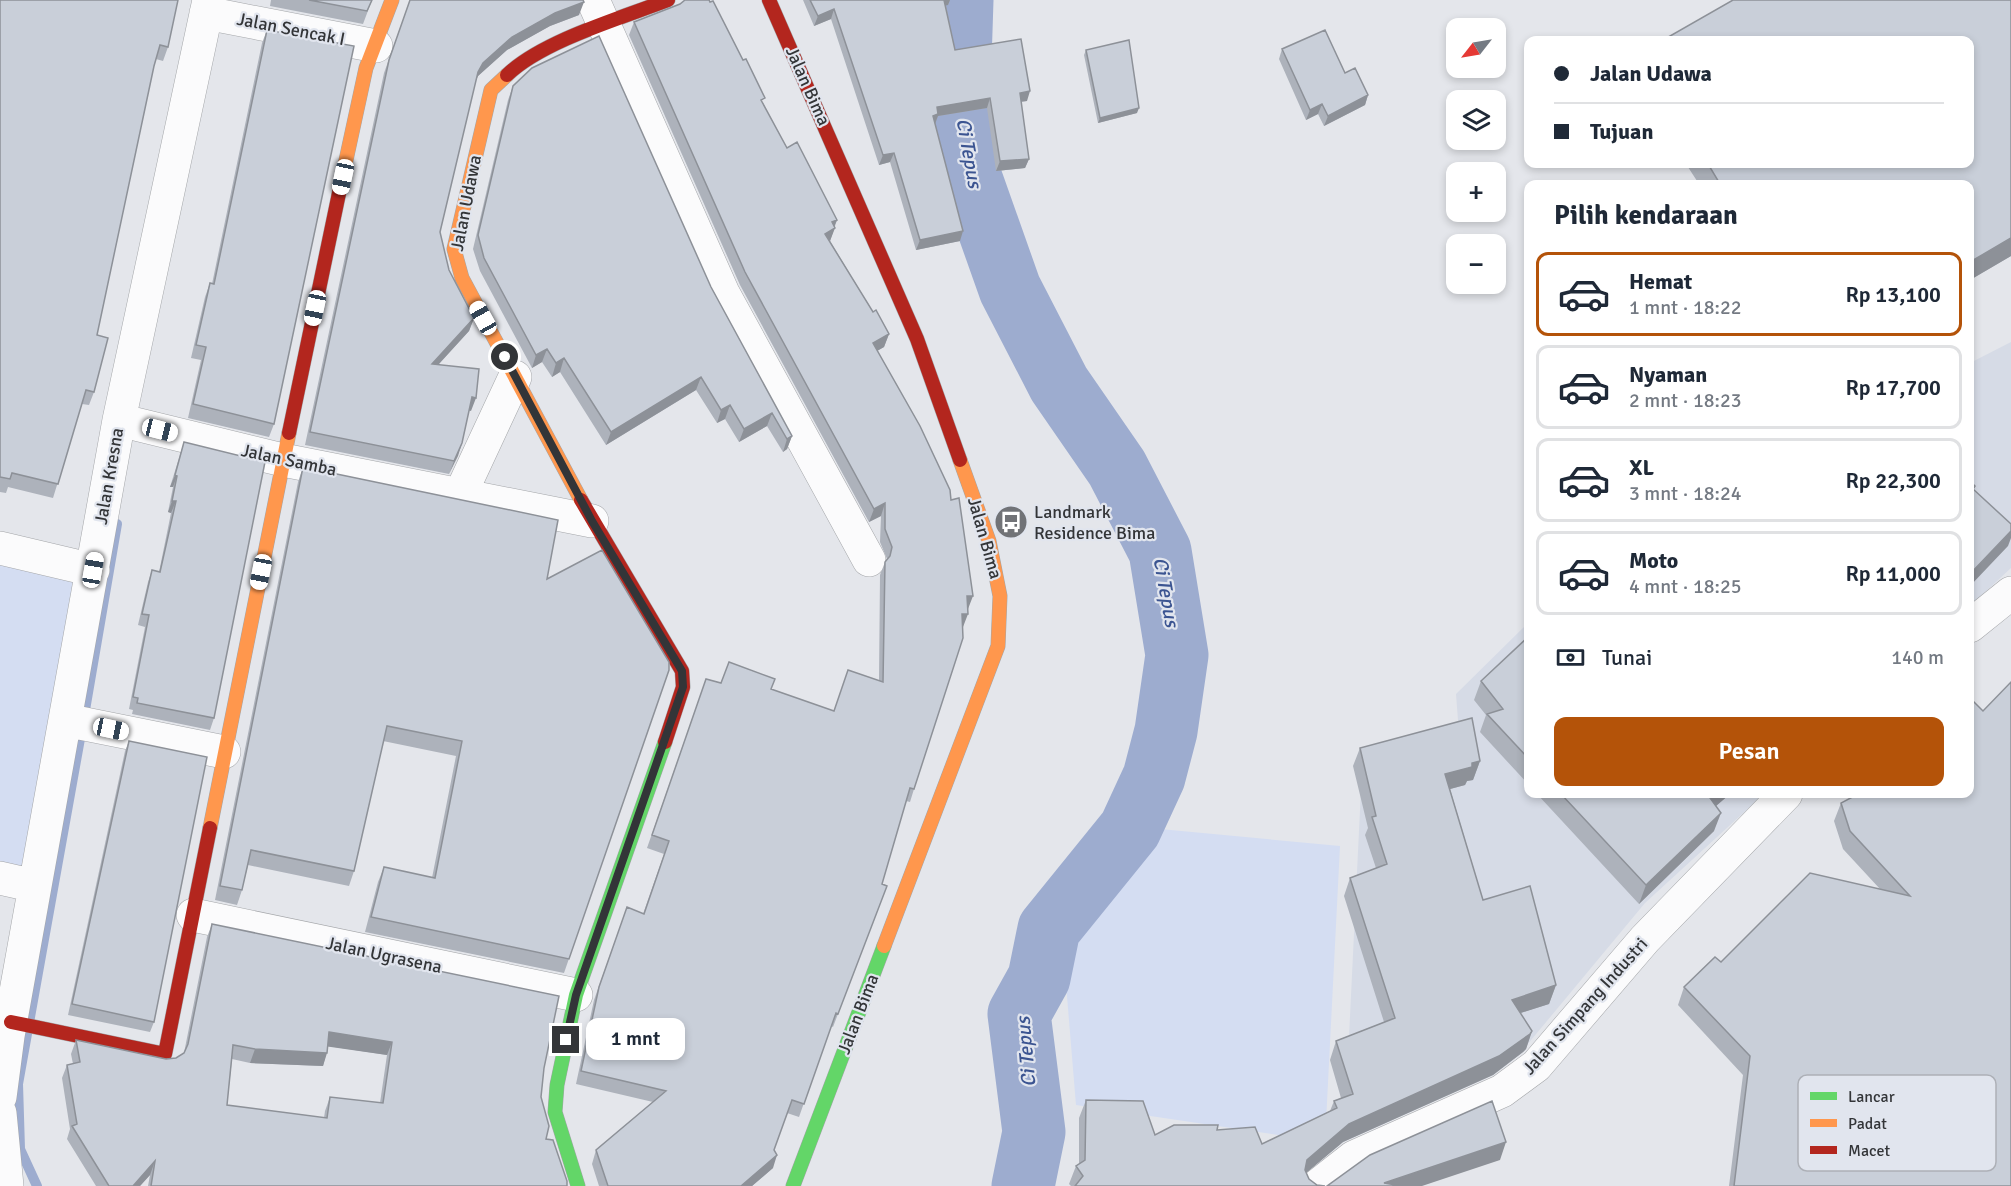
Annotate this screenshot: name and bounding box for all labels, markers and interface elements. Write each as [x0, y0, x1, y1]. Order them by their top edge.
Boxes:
street label: Jalan Sencak I [235, 8, 347, 50]
north arrow [1446, 18, 1506, 78]
map controls [1446, 18, 1506, 294]
street label: Jalan Bima [781, 43, 835, 129]
text: Jalan Udawa [1590, 60, 1712, 87]
button: layers [1446, 90, 1506, 150]
water label: Ci Tepus [951, 116, 988, 192]
text: Tujuan [1590, 118, 1653, 145]
street label: Jalan Udawa [446, 153, 486, 253]
car [330, 158, 356, 196]
button: + [1446, 162, 1506, 222]
text: Pilih kendaraan [1554, 199, 1738, 232]
button: − [1446, 234, 1506, 294]
icon: car [1557, 267, 1611, 321]
text: Hemat [1629, 268, 1692, 295]
text: Rp 13,100 [1845, 281, 1941, 308]
car [302, 289, 328, 327]
text: 1 mnt · 18:22 [1629, 295, 1742, 320]
car [466, 298, 500, 338]
route start [491, 343, 518, 370]
icon: car [1557, 360, 1611, 414]
text: Nyaman [1629, 361, 1707, 388]
text: Rp 17,700 [1845, 374, 1941, 401]
text: 2 mnt · 18:23 [1629, 388, 1742, 413]
car [140, 417, 180, 443]
street label: Jalan Kresna [90, 426, 128, 526]
street label: Jalan Samba [239, 439, 339, 481]
icon: car [1557, 453, 1611, 507]
text: XL [1629, 454, 1654, 481]
text: Rp 22,300 [1845, 467, 1941, 494]
text: 3 mnt · 18:24 [1629, 481, 1742, 506]
street label: Jalan Bima [963, 495, 1007, 581]
place label: Landmark Residence Bima [1034, 501, 1155, 544]
bus stop icon: Landmark Residence Bima [993, 504, 1029, 540]
icon: car [1557, 546, 1611, 600]
text: Moto [1629, 547, 1678, 574]
car [81, 551, 105, 589]
car [249, 553, 273, 591]
water label: Ci Tepus [1148, 555, 1185, 631]
text: Rp 11,000 [1845, 560, 1941, 587]
text: 4 mnt · 18:25 [1629, 574, 1742, 599]
icon: cash [1554, 641, 1587, 674]
text: Tunai [1602, 644, 1652, 671]
text: 140 m [1891, 645, 1944, 670]
car [92, 716, 130, 742]
button: Pesan [1554, 717, 1944, 786]
street label: Jalan Ugrasena [324, 932, 444, 978]
street label: Jalan Simpang Industri [1518, 933, 1652, 1079]
street label: Jalan Bima [833, 971, 883, 1057]
water label: Ci Tepus [1010, 1014, 1042, 1088]
callout: 1 mnt [587, 1019, 686, 1061]
route end [552, 1026, 579, 1053]
text: 1 mnt [611, 1026, 660, 1051]
legend [1798, 1075, 1996, 1171]
text: Lancar [1848, 1087, 1895, 1107]
text: Padat [1848, 1114, 1887, 1134]
text: Macet [1848, 1141, 1890, 1161]

